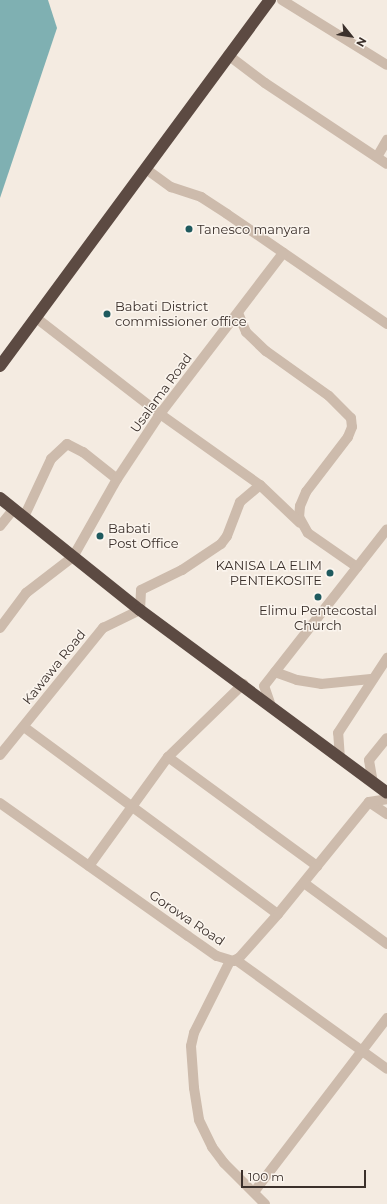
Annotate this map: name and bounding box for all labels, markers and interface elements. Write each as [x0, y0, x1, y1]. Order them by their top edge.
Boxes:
north arrow [331, 16, 371, 56]
text: N [353, 35, 370, 49]
place label: Tanesco manyara [197, 221, 310, 237]
marker: Tanesco manyara [184, 224, 194, 234]
place label: Babati District commissioner office [115, 299, 247, 330]
marker: Babati District commissioner office [102, 309, 112, 319]
street label: Usalama Road [127, 350, 195, 436]
place label: Babati Post Office [108, 521, 179, 552]
marker: Babati Post Office [95, 531, 105, 541]
place label: KANISA LA ELIM PENTEKOSITE [215, 558, 322, 589]
marker: KANISA LA ELIM PENTEKOSITE [325, 568, 335, 578]
marker: Elimu Pentecostal Church [313, 592, 323, 602]
place label: Elimu Pentecostal Church [259, 603, 377, 634]
street label: Kawawa Road [19, 627, 89, 707]
street label: Gorowa Road [146, 887, 228, 949]
scale bar [243, 1162, 368, 1188]
text: 100 m [248, 1169, 284, 1184]

